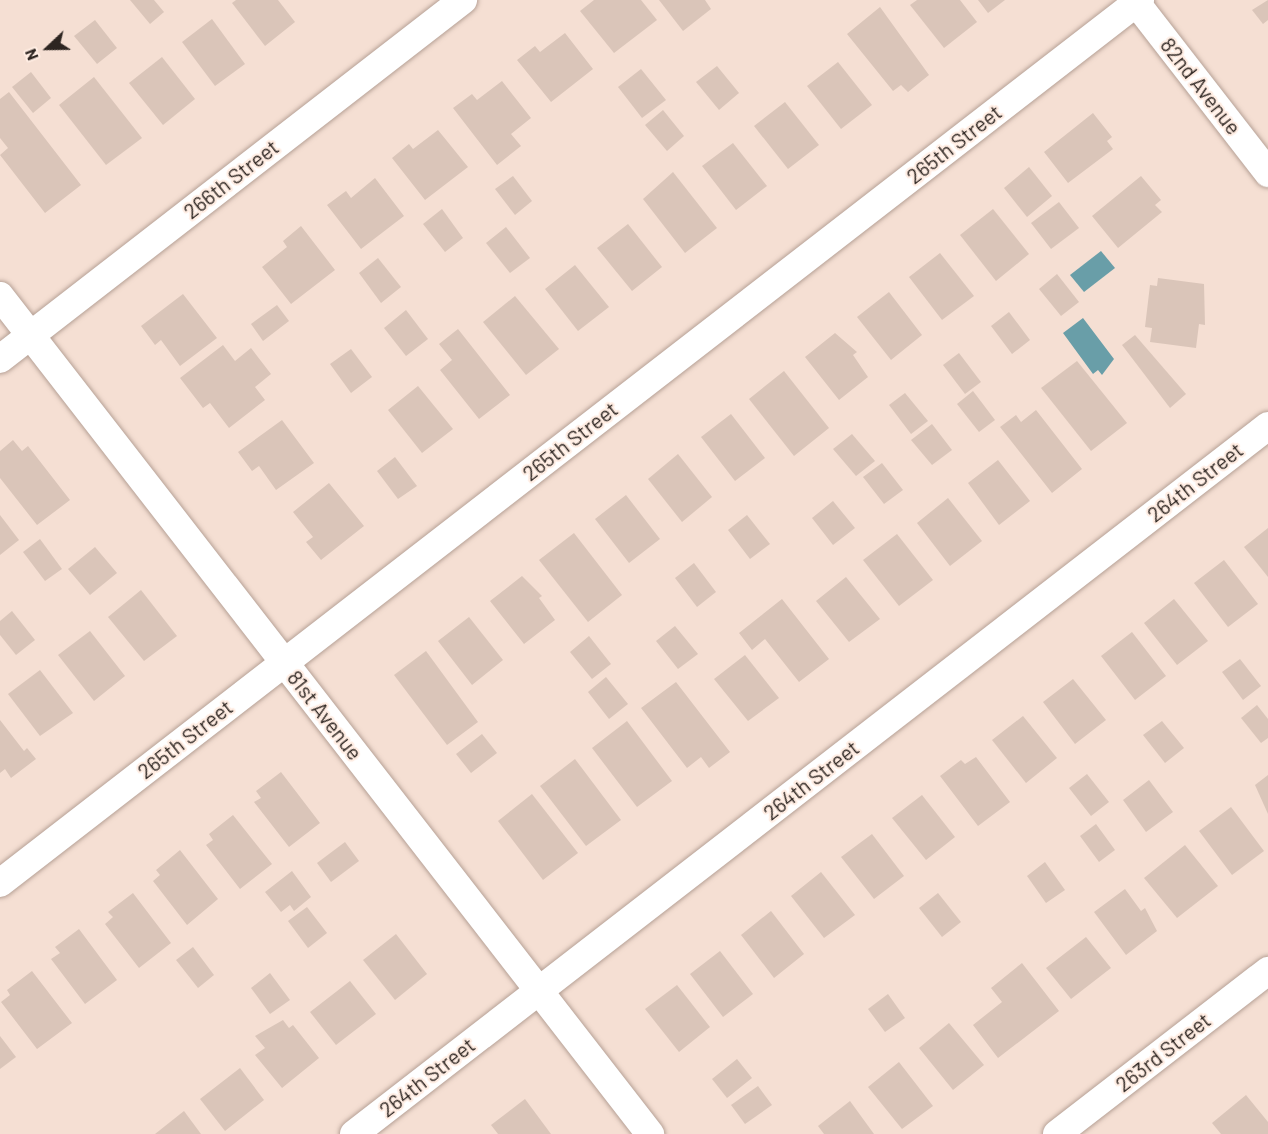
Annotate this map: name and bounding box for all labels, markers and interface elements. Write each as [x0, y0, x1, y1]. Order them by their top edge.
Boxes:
north arrow [18, 18, 78, 78]
street label: 82nd Avenue [1155, 33, 1247, 139]
text: N [20, 46, 42, 63]
street label: 265th Street [902, 99, 1006, 189]
street label: 266th Street [179, 134, 283, 224]
street label: 265th Street [518, 396, 622, 486]
street label: 264th Street [1142, 437, 1248, 527]
street label: 81st Avenue [282, 665, 368, 765]
street label: 265th Street [133, 694, 237, 784]
street label: 264th Street [758, 735, 864, 825]
street label: 263rd Street [1111, 1007, 1215, 1097]
street label: 264th Street [374, 1032, 480, 1122]

